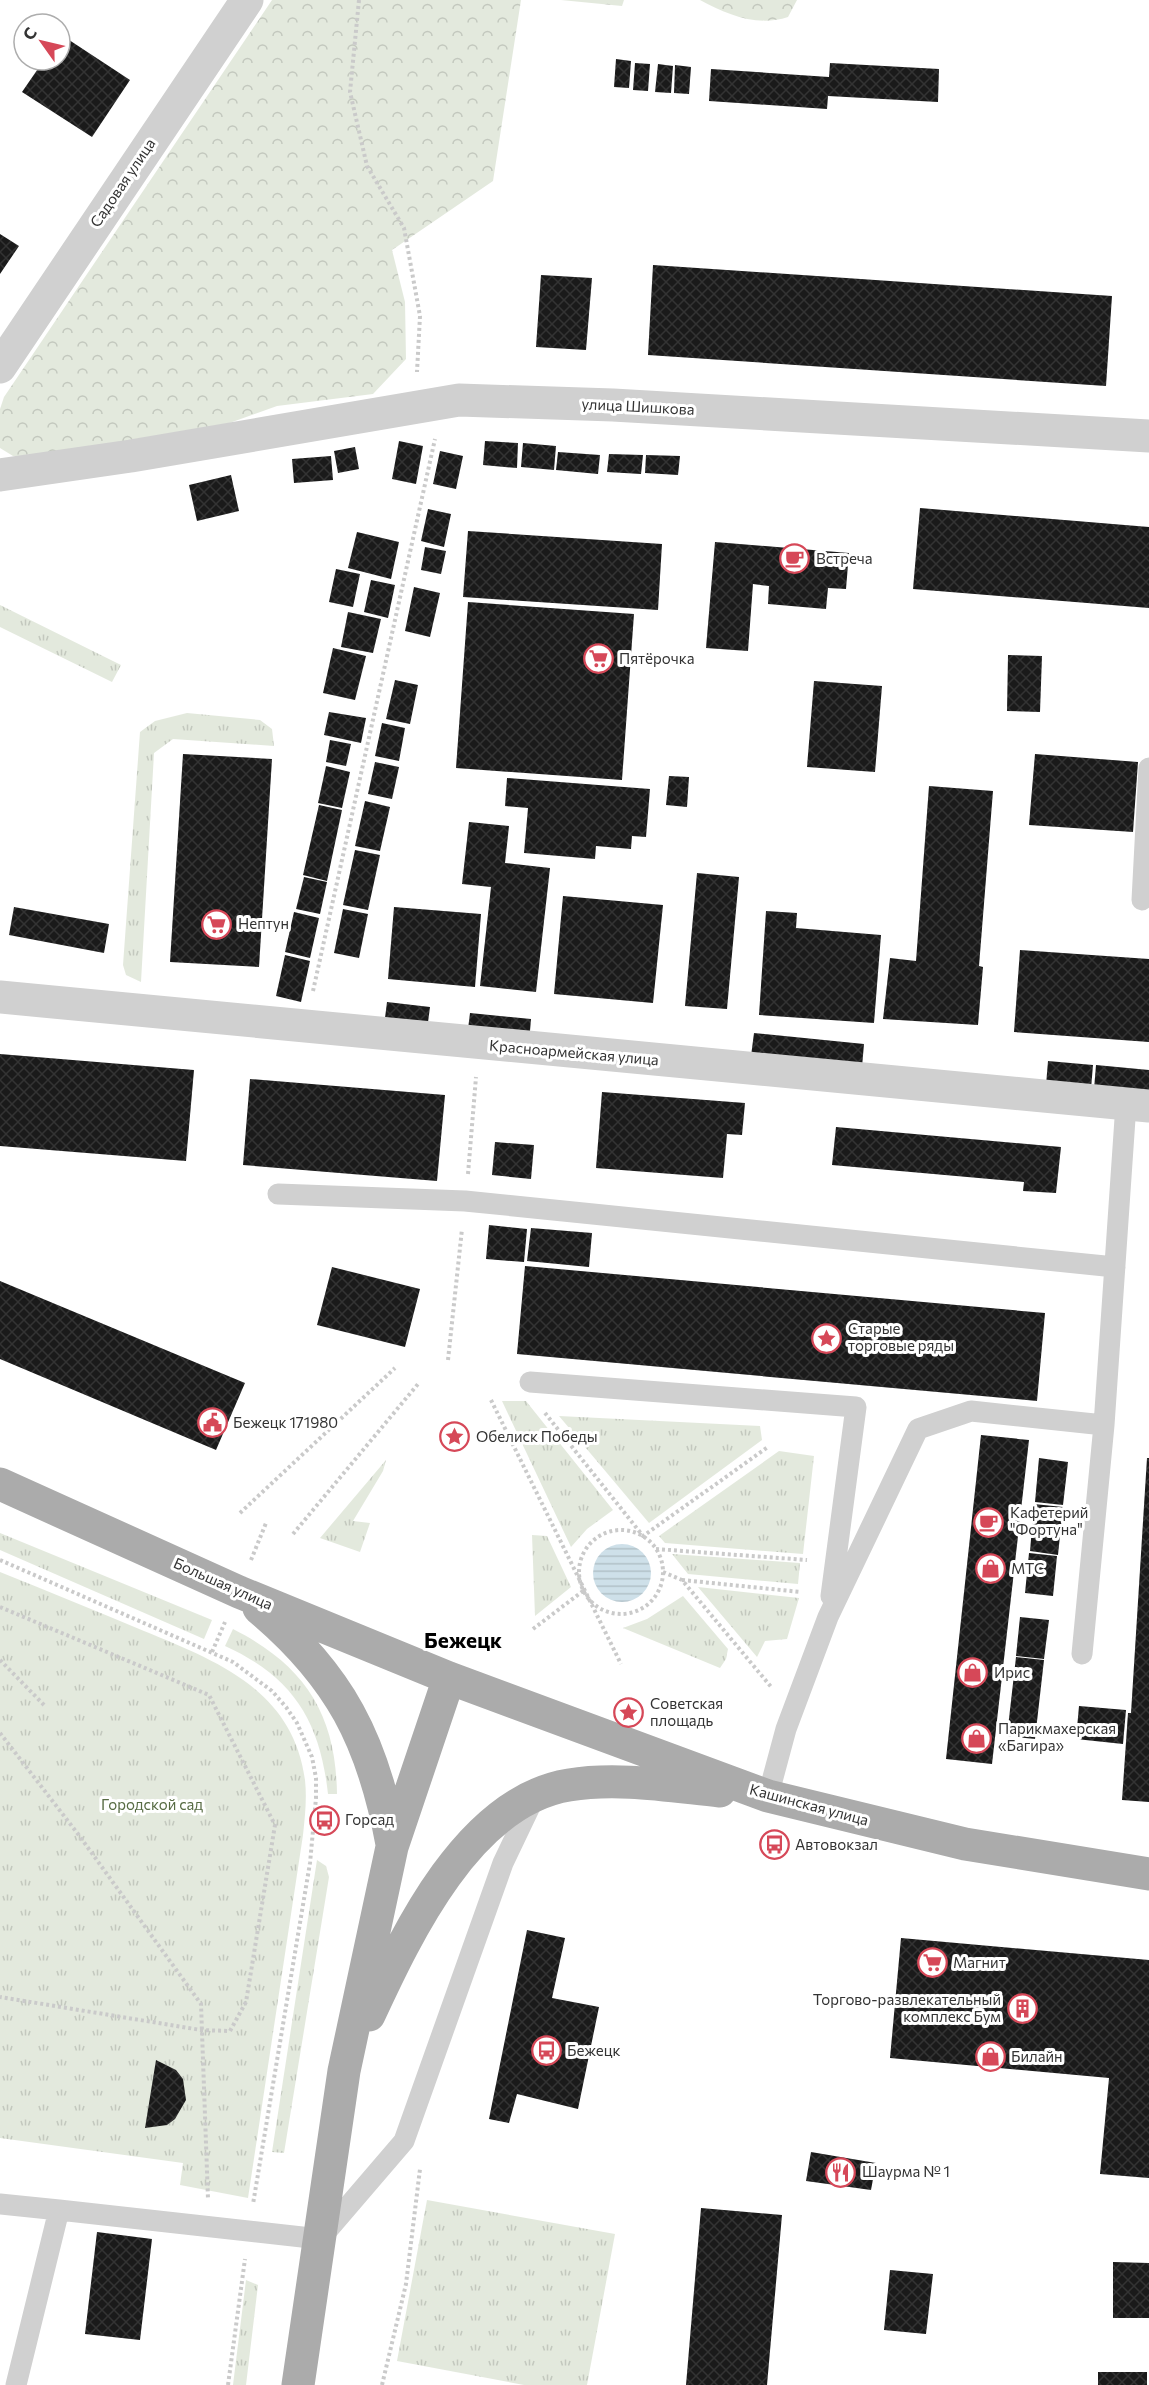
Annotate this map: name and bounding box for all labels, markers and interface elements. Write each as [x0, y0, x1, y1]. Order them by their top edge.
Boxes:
north arrow [12, 12, 72, 72]
text: С [18, 23, 40, 43]
street label: Садовая улица [86, 135, 159, 230]
street label: улица Шишкова [581, 394, 695, 418]
cafe icon: Встреча [779, 543, 811, 575]
place label: Встреча [816, 549, 873, 567]
supermarket icon: Пятёрочка [582, 643, 614, 675]
place label: Пятёрочка [619, 649, 694, 667]
supermarket icon: Нептун [201, 908, 233, 940]
place label: Нептун [238, 914, 289, 932]
street label: Красноармейская улица [489, 1036, 660, 1068]
place label: Старые торговые ряды [848, 1319, 954, 1354]
place icon: Старые торговые ряды [811, 1322, 843, 1354]
public building icon: Бежецк 171980 [196, 1407, 228, 1439]
place label: Бежецк 171980 [233, 1413, 338, 1431]
place icon: Обелиск Победы [439, 1421, 471, 1453]
place label: Обелиск Победы [476, 1427, 598, 1445]
place label: Кафетерий "Фортуна" [1010, 1503, 1088, 1538]
cafe icon: Кафетерий "Фортуна" [973, 1506, 1005, 1538]
street label: Большая улица [171, 1553, 276, 1613]
shop icon: МТС [974, 1553, 1006, 1585]
place label: МТС [1011, 1559, 1044, 1577]
district label: Бежецк [424, 1627, 502, 1652]
shop icon: Ирис [957, 1657, 989, 1689]
place label: Ирис [994, 1663, 1030, 1681]
place label: Советская площадь [650, 1694, 723, 1729]
place icon: Советская площадь [613, 1697, 645, 1729]
place label: Парикмахерская «Багира» [998, 1719, 1116, 1754]
shop icon: Парикмахерская «Багира» [961, 1722, 993, 1754]
street label: Кашинская улица [748, 1779, 871, 1829]
park label: Городской сад [101, 1795, 203, 1813]
bus stop icon: Горсад [308, 1804, 340, 1836]
place label: Горсад [345, 1810, 394, 1828]
bus stop icon: Автовокзал [758, 1829, 790, 1861]
place label: Автовокзал [795, 1835, 878, 1853]
supermarket icon: Магнит [916, 1947, 948, 1979]
place label: Магнит [953, 1953, 1006, 1971]
place label: Торгово-развлекательный комплекс Бум [813, 1990, 1001, 2025]
building icon: Торгово-развлекательный комплекс Бум [1006, 1993, 1038, 2025]
bus stop icon: Бежецк [530, 2035, 562, 2067]
place label: Бежецк [567, 2041, 621, 2059]
shop icon: Билайн [974, 2041, 1006, 2073]
place label: Билайн [1011, 2047, 1063, 2065]
restaurant icon: Шаурма № 1 [825, 2156, 857, 2188]
place label: Шаурма № 1 [862, 2162, 950, 2180]

